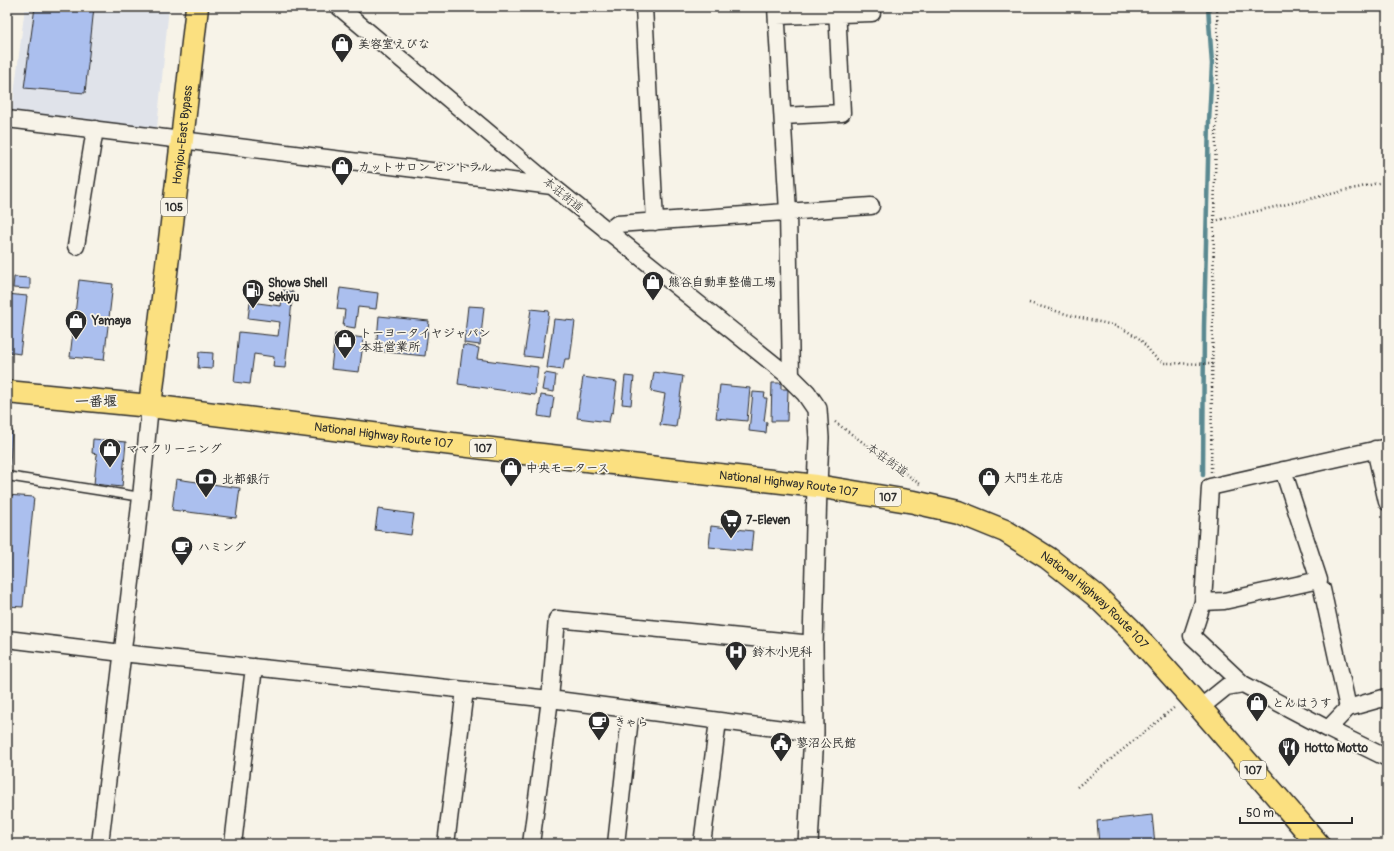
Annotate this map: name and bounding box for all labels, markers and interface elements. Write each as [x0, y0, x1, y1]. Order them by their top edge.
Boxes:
shop icon: 美容室えびな [329, 31, 355, 64]
place label: 美容室えびな [358, 37, 430, 52]
street label: Honjou-East Bypass [169, 84, 196, 185]
shop icon: カットサロン セントラル [329, 154, 355, 187]
place label: カットサロン セントラル [358, 160, 492, 175]
street label: 本荘街道 [540, 174, 586, 216]
road number: 105 [161, 198, 187, 216]
shop icon: 熊谷自動車整備工場 [640, 269, 666, 302]
place label: 熊谷自動車整備工場 [668, 275, 776, 290]
place label: Showa Shell Sekiyu [268, 276, 328, 305]
fuel station icon: Showa Shell Sekiyu [240, 277, 266, 310]
shop icon: Yamaya [63, 308, 89, 341]
place label: Yamaya [91, 314, 131, 329]
place label: トーヨータイヤジャパン 本荘営業所 [360, 326, 491, 355]
shop icon: トーヨータイヤジャパン 本荘営業所 [332, 327, 358, 360]
district label: 一番堰 [75, 393, 117, 410]
street label: National Highway Route 107 [313, 419, 454, 452]
shop icon: ママクリーニング [97, 436, 123, 469]
road number: 107 [470, 439, 496, 457]
street label: 本荘街道 [863, 440, 911, 480]
place label: ママクリーニング [126, 442, 222, 457]
shop icon: 中央モータース [498, 455, 524, 488]
place label: 中央モータース [526, 461, 609, 476]
shop icon: 大門生花店 [976, 465, 1002, 498]
bank icon: 北都銀行 [193, 466, 219, 499]
street label: National Highway Route 107 [718, 468, 860, 500]
place label: 大門生花店 [1004, 471, 1064, 486]
place label: 北都銀行 [222, 472, 270, 487]
road number: 107 [875, 488, 901, 506]
supermarket icon: 7-Eleven [718, 507, 744, 540]
place label: 7-Eleven [746, 513, 791, 528]
cafe icon: ハミング [169, 534, 195, 567]
place label: ハミング [198, 540, 246, 555]
street label: National Highway Route 107 [1038, 548, 1152, 652]
hospital icon: 鈴木小児科 [723, 639, 749, 672]
place label: 鈴木小児科 [752, 645, 812, 660]
shop icon: とんはうす [1244, 690, 1270, 723]
place label: とんはうす [1272, 696, 1332, 711]
cafe icon: きゃら [586, 709, 612, 742]
place label: きゃら [614, 715, 649, 730]
public building icon: 蓼沼公民館 [768, 730, 794, 763]
restaurant icon: Hotto Motto [1276, 735, 1302, 768]
place label: 蓼沼公民館 [796, 736, 856, 751]
place label: Hotto Motto [1304, 741, 1369, 756]
road number: 107 [1240, 761, 1266, 779]
scale bar [1240, 799, 1352, 825]
text: 50 m [1246, 806, 1274, 821]

